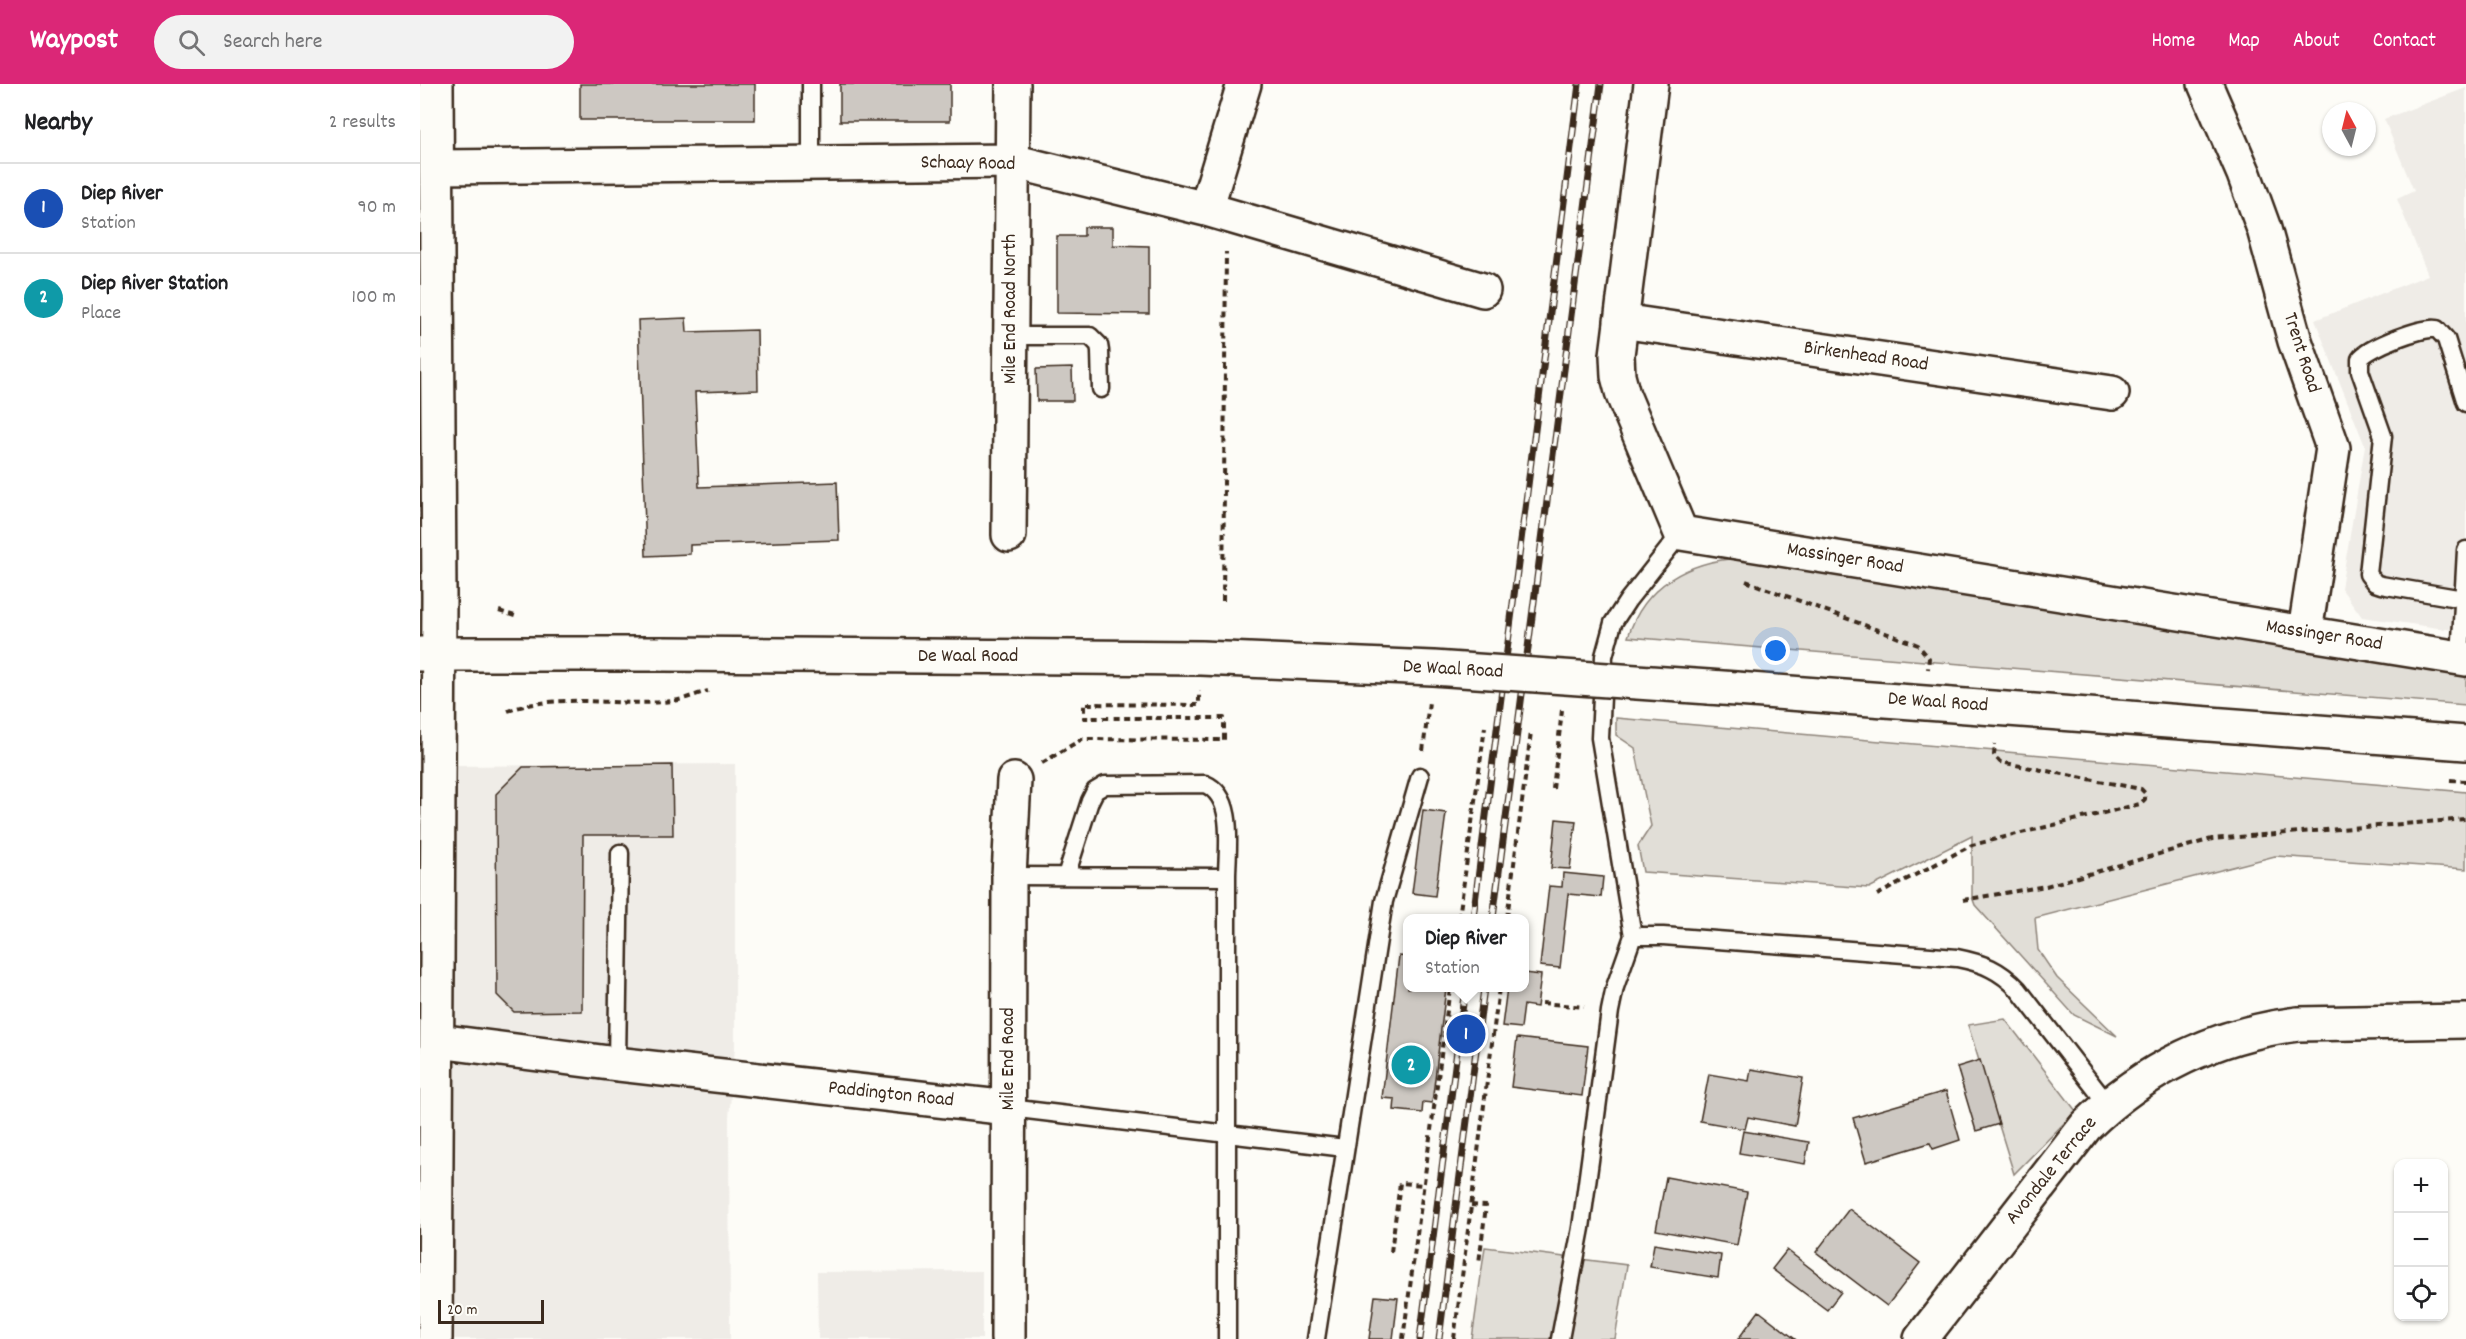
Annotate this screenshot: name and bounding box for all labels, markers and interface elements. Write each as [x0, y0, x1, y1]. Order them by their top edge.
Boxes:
search box [154, 15, 574, 69]
text: Waypost [30, 22, 118, 62]
icon: search [175, 26, 208, 59]
text: Search here [223, 27, 322, 58]
text: Home [2151, 27, 2195, 57]
text: Map [2228, 27, 2260, 57]
text: About [2293, 27, 2340, 57]
text: Contact [2373, 27, 2436, 57]
north arrow [2322, 102, 2376, 156]
text: Nearby [24, 105, 92, 142]
text: 2 results [329, 109, 396, 137]
street label: Schaay Road [920, 149, 1016, 179]
text: Diep River [81, 179, 163, 210]
text: 1 [41, 194, 46, 222]
text: 90 m [358, 194, 396, 222]
text: Station [81, 210, 136, 238]
street label: Mile End Road North [997, 234, 1025, 384]
text: Diep River Station [81, 269, 228, 300]
text: 2 [39, 284, 48, 312]
text: 100 m [352, 284, 396, 312]
text: Place [81, 300, 121, 328]
street label: Trent Road [2275, 309, 2327, 397]
street label: Birkenhead Road [1802, 334, 1930, 380]
street label: Massinger Road [1785, 536, 1905, 582]
street label: Massinger Road [2264, 613, 2384, 659]
your location [1761, 636, 1790, 665]
street label: De Waal Road [918, 643, 1018, 671]
street label: De Waal Road [1402, 653, 1504, 687]
street label: De Waal Road [1887, 686, 1989, 720]
popup [1403, 914, 1529, 992]
text: Diep River [1425, 924, 1507, 955]
text: Station [1425, 955, 1480, 983]
street label: Mile End Road [995, 1007, 1023, 1111]
pin: 1 [1446, 1012, 1486, 1056]
pin: 2 [1392, 1042, 1430, 1088]
street label: Paddington Road [827, 1074, 955, 1116]
street label: Avondale Terrace [2000, 1111, 2105, 1231]
map controls [2394, 1159, 2448, 1321]
button: + [2394, 1159, 2448, 1213]
button: − [2394, 1213, 2448, 1267]
button: locate [2394, 1267, 2448, 1321]
scale bar [438, 1297, 544, 1324]
text: 20 m [447, 1299, 477, 1322]

